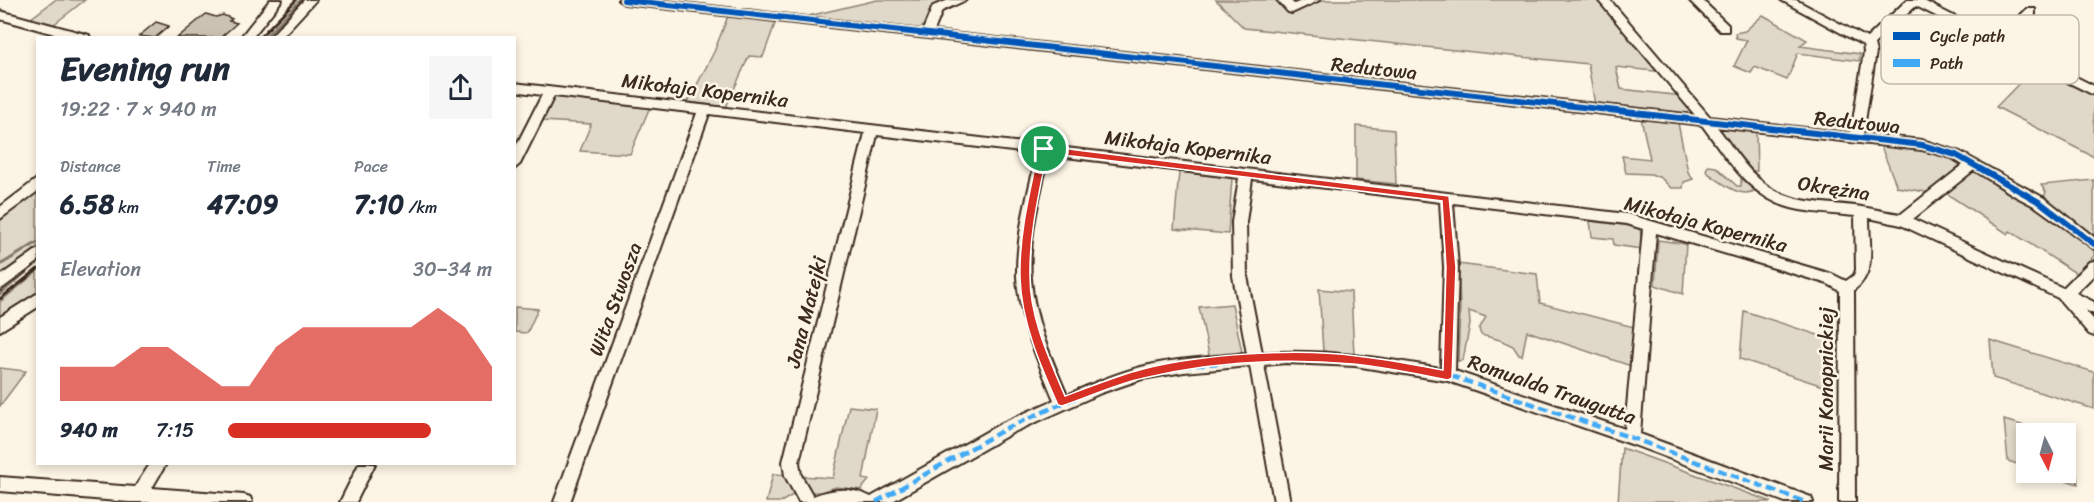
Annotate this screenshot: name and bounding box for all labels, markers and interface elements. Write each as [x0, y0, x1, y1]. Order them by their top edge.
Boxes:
legend [1881, 15, 2079, 84]
text: Cycle path [1930, 22, 2005, 51]
text: Evening run [60, 40, 230, 98]
street label: Redutowa [1329, 47, 1419, 90]
text: Path [1930, 49, 1963, 78]
button: share [429, 56, 492, 119]
street label: Mikołaja Kopernika [620, 63, 791, 118]
text: 19:22 · 7 × 940 m [60, 92, 217, 127]
street label: Redutowa [1812, 101, 1902, 144]
street label: Mikołaja Kopernika [1103, 120, 1274, 175]
pin [1018, 123, 1069, 174]
icon: arrive [1027, 132, 1060, 165]
text: Distance [60, 152, 121, 181]
text: Time [207, 152, 241, 181]
text: Pace [354, 152, 388, 181]
street label: Okrężna [1795, 166, 1872, 211]
text: 6.58 [60, 181, 114, 227]
text: 47:09 [207, 181, 278, 227]
text: 7:10 [354, 181, 404, 227]
street label: Mikołaja Kopernika [1620, 186, 1792, 263]
text: km [114, 193, 139, 222]
text: /km [404, 193, 437, 222]
street label: Wita Stwosza [579, 237, 652, 361]
street label: Jana Matejki [776, 251, 838, 372]
text: Elevation [60, 252, 141, 287]
text: 30–34 m [413, 252, 492, 287]
street label: Marii Konopnickiej [1809, 307, 1844, 471]
street label: Romualda Traugutta [1463, 344, 1641, 435]
text: 940 m [60, 413, 118, 448]
text: 7:15 [156, 413, 194, 448]
north arrow [2016, 423, 2076, 483]
map controls [2016, 423, 2076, 483]

